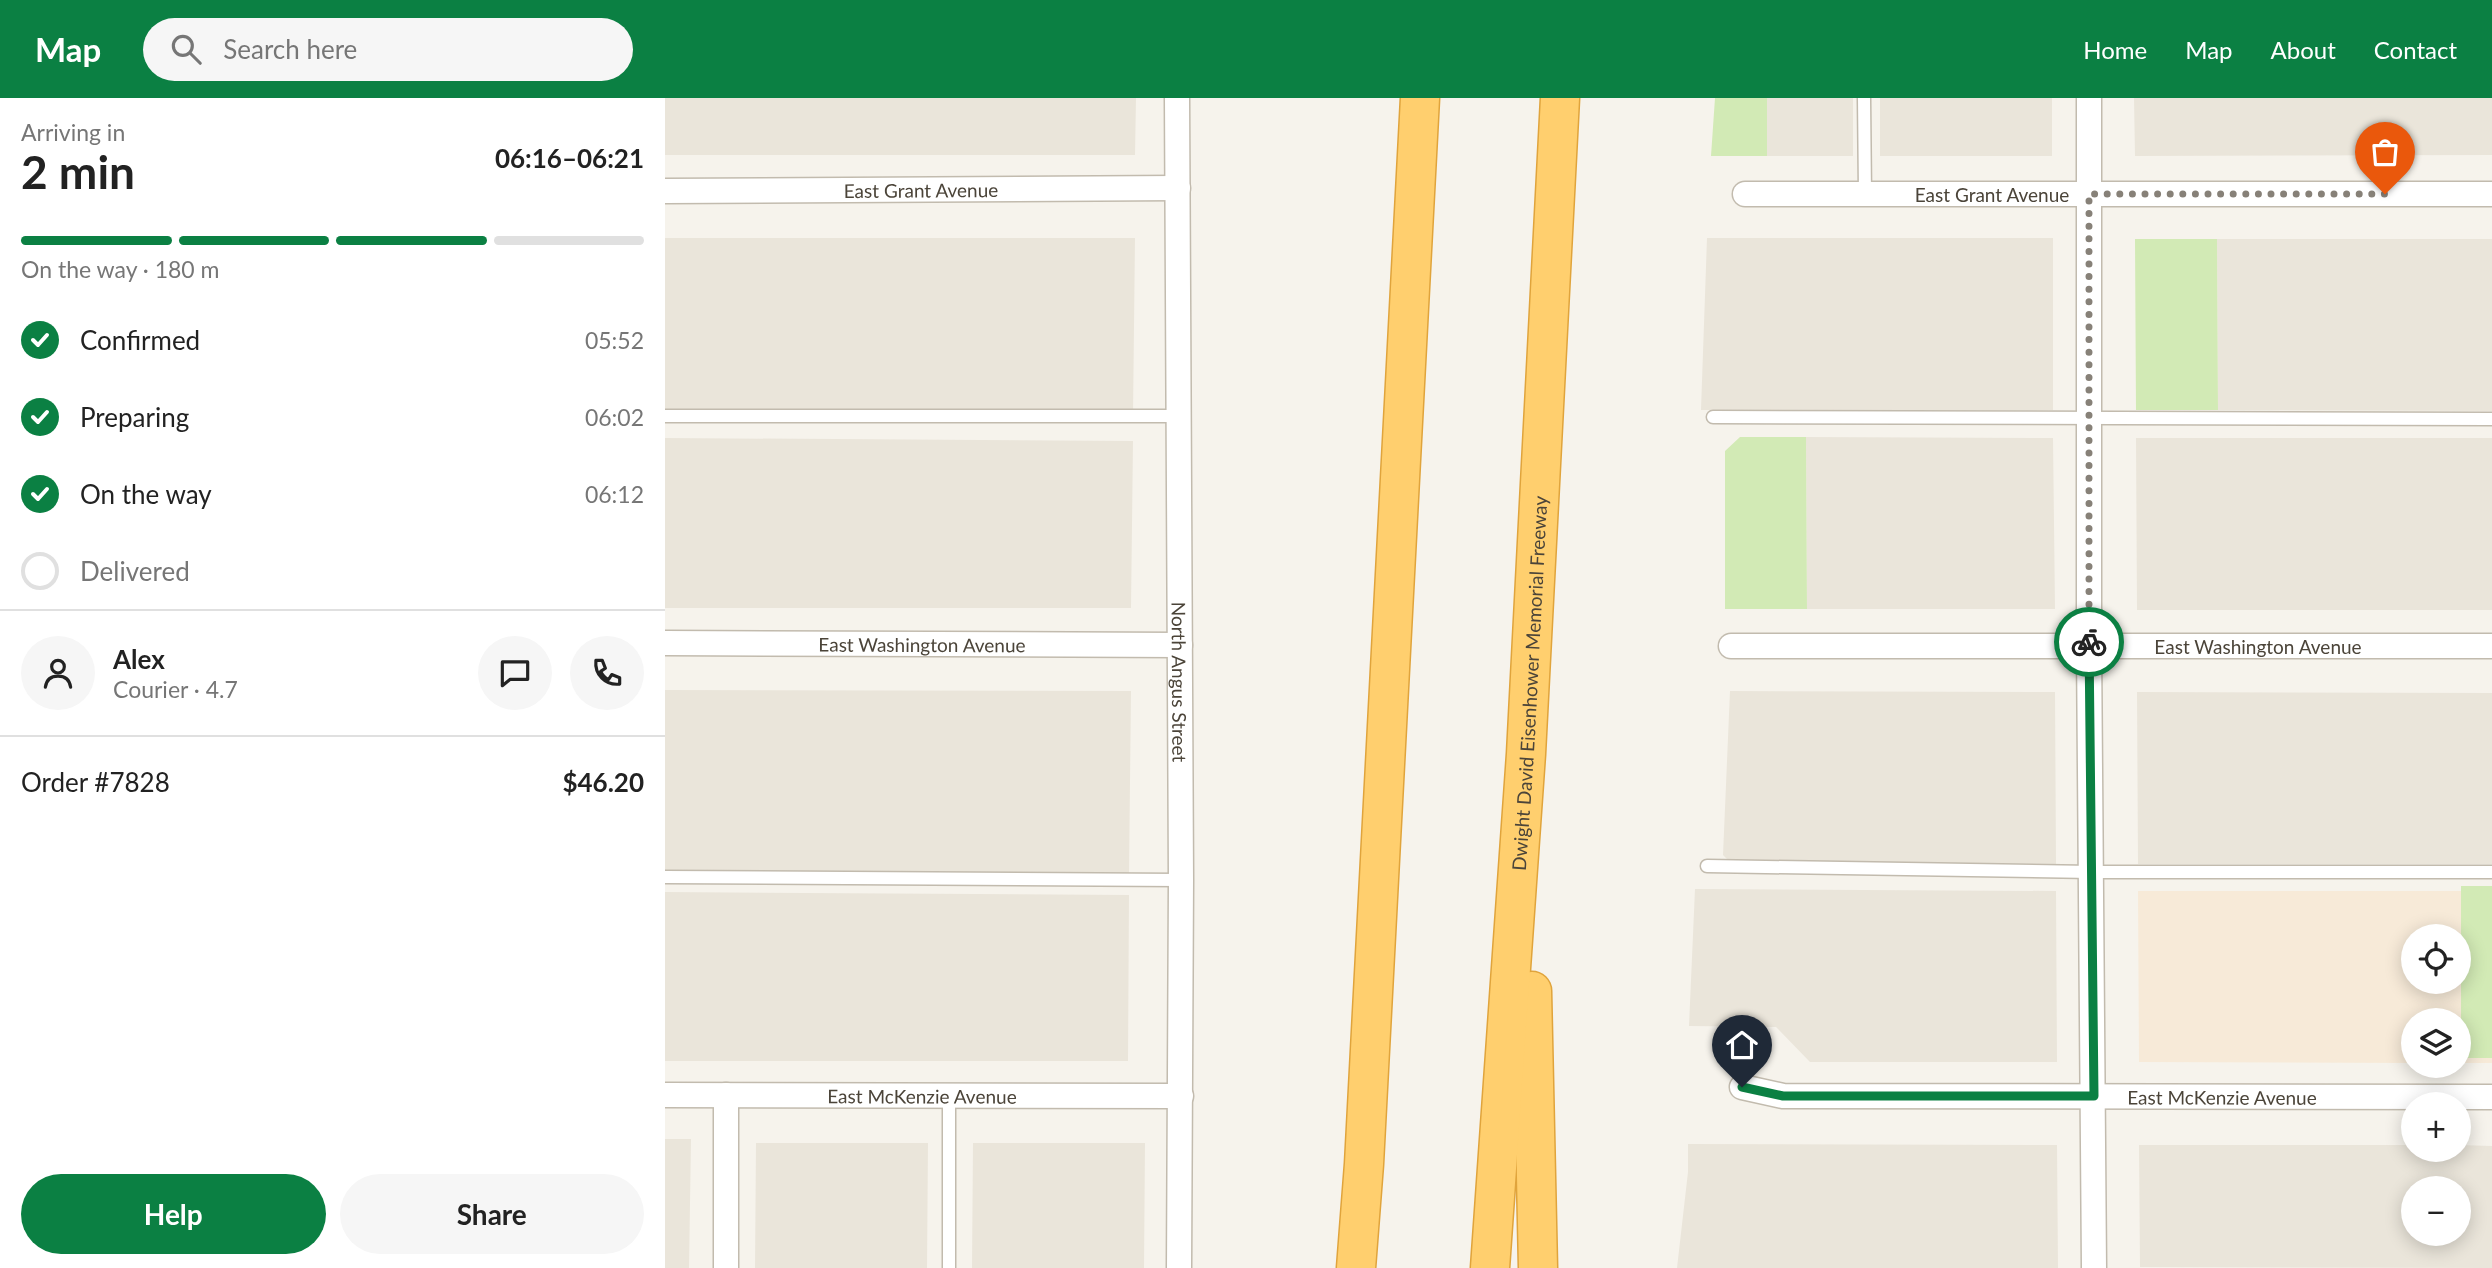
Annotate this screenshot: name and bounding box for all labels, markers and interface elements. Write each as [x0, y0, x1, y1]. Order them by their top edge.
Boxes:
search box [143, 18, 633, 81]
text: Map [35, 29, 101, 69]
icon: search [167, 30, 205, 68]
text: Search here [223, 33, 357, 65]
text: Home [2083, 35, 2147, 64]
text: Map [2185, 35, 2233, 64]
text: About [2271, 35, 2336, 64]
text: Contact [2374, 35, 2457, 64]
text: Arriving in [21, 118, 125, 146]
pin [2355, 122, 2415, 194]
icon: bag [2366, 133, 2404, 171]
text: 06:16–06:21 [495, 142, 644, 174]
text: 2 min [21, 144, 135, 199]
street label: East Grant Avenue [844, 178, 998, 201]
street label: East Grant Avenue [1915, 183, 2069, 206]
text: On the way · 180 m [21, 255, 220, 283]
icon: check [21, 321, 59, 359]
text: Confirmed [80, 324, 200, 356]
text: 05:52 [585, 326, 644, 354]
icon: check [21, 398, 59, 436]
text: Preparing [80, 401, 189, 433]
text: 06:02 [585, 403, 644, 431]
icon: check [21, 475, 59, 513]
text: On the way [80, 478, 212, 510]
text: 06:12 [585, 480, 644, 508]
street label: Dwight David Eisenhower Memorial Freeway [1506, 495, 1551, 872]
text: Delivered [80, 555, 190, 587]
street label: North Angus Street [1168, 602, 1192, 763]
courier [2054, 607, 2124, 677]
icon: bike [2070, 623, 2108, 661]
street label: East Washington Avenue [818, 632, 1026, 656]
street label: East Washington Avenue [2154, 635, 2362, 658]
button: person [21, 636, 95, 710]
button: chat [478, 636, 552, 710]
button: phone [570, 636, 644, 710]
text: Alex [113, 643, 165, 675]
text: Courier · 4.7 [113, 675, 238, 703]
text: Order #7828 [21, 766, 170, 798]
text: $46.20 [562, 766, 644, 798]
map controls [2401, 924, 2471, 1246]
button: locate [2401, 924, 2471, 994]
button: layers [2401, 1008, 2471, 1078]
pin [1712, 1015, 1772, 1087]
icon: home [1723, 1026, 1761, 1064]
street label: East McKenzie Avenue [827, 1084, 1017, 1107]
street label: East McKenzie Avenue [2127, 1085, 2317, 1108]
button: + [2401, 1092, 2471, 1162]
button: Help [21, 1174, 326, 1254]
button: Share [340, 1174, 644, 1254]
button: − [2401, 1176, 2471, 1246]

